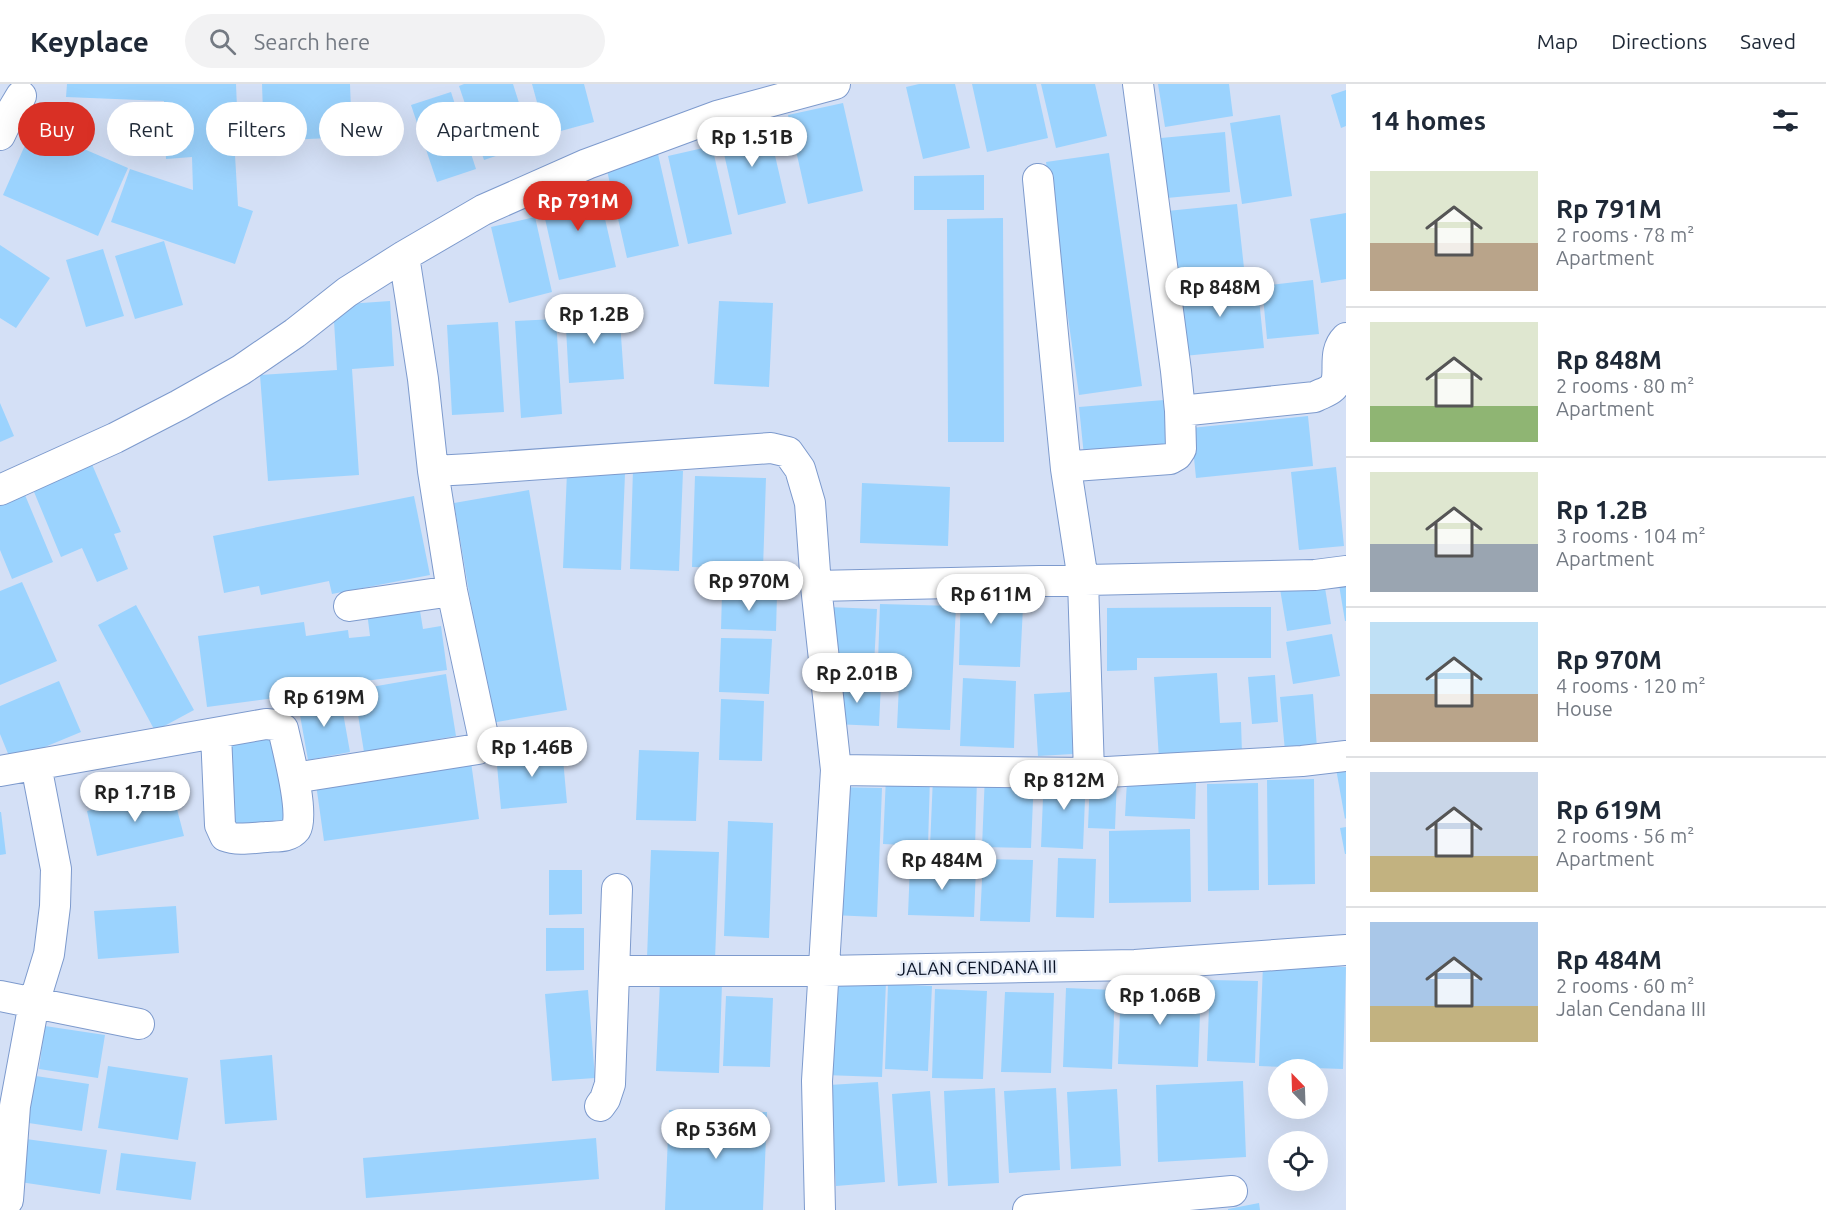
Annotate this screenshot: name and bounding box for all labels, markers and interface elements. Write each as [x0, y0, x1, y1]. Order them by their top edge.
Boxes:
search box [185, 14, 605, 68]
icon: search [206, 25, 239, 58]
text: Keyplace [30, 26, 149, 57]
text: Search here [254, 29, 370, 54]
text: Map [1537, 29, 1578, 53]
text: Directions [1611, 29, 1707, 53]
text: Saved [1740, 29, 1796, 53]
chip: Buy [18, 102, 95, 156]
chip: Rent [107, 102, 194, 156]
chip: Filters [206, 102, 307, 156]
chip: New [319, 102, 404, 156]
chip: Apartment [416, 102, 561, 156]
icon: filters [1769, 104, 1802, 137]
text: 14 homes [1370, 106, 1486, 135]
pin: Rp 1.51B [690, 117, 814, 168]
text: Rp 1.51B [711, 125, 793, 148]
pin: Rp 791M [523, 181, 633, 232]
text: Rp 791M [537, 189, 619, 212]
text: Rp 791M [1556, 194, 1662, 223]
icon: home [1418, 195, 1490, 267]
text: 2 rooms · 78 m² [1556, 223, 1694, 246]
text: Apartment [1556, 246, 1654, 269]
pin: Rp 848M [1165, 267, 1275, 318]
text: Rp 848M [1179, 275, 1261, 298]
pin: Rp 1.2B [539, 294, 649, 345]
text: Rp 1.2B [559, 302, 629, 325]
text: Rp 848M [1556, 345, 1662, 374]
icon: home [1418, 346, 1490, 418]
text: 2 rooms · 80 m² [1556, 374, 1694, 397]
text: Apartment [1556, 397, 1654, 420]
text: Rp 1.2B [1556, 495, 1648, 524]
icon: home [1418, 496, 1490, 568]
text: 3 rooms · 104 m² [1556, 524, 1706, 547]
text: Apartment [1556, 547, 1654, 570]
pin: Rp 970M [694, 561, 804, 612]
text: Rp 970M [708, 569, 790, 592]
pin: Rp 611M [936, 574, 1046, 625]
text: Rp 611M [950, 582, 1032, 605]
text: Rp 970M [1556, 645, 1662, 674]
icon: home [1418, 646, 1490, 718]
pin: Rp 2.01B [795, 653, 919, 704]
text: Rp 2.01B [816, 661, 898, 684]
text: 4 rooms · 120 m² [1556, 674, 1706, 697]
pin: Rp 619M [269, 677, 379, 728]
text: Rp 619M [283, 685, 365, 708]
text: House [1556, 697, 1613, 720]
pin: Rp 1.46B [470, 727, 594, 778]
text: Rp 1.46B [491, 735, 573, 758]
pin: Rp 812M [1009, 760, 1119, 811]
text: Rp 812M [1023, 768, 1105, 791]
pin: Rp 1.71B [73, 772, 197, 823]
text: Rp 1.71B [94, 780, 176, 803]
text: Rp 619M [1556, 795, 1662, 824]
icon: home [1418, 796, 1490, 868]
text: 2 rooms · 56 m² [1556, 824, 1694, 847]
pin: Rp 484M [887, 840, 997, 891]
text: Apartment [1556, 847, 1654, 870]
text: Rp 484M [901, 848, 983, 871]
text: Rp 484M [1556, 945, 1662, 974]
icon: home [1418, 946, 1490, 1018]
street label: JALAN CENDANA III [897, 956, 1057, 978]
text: 2 rooms · 60 m² [1556, 974, 1694, 997]
pin: Rp 1.06B [1098, 975, 1222, 1026]
text: Rp 1.06B [1119, 983, 1201, 1006]
text: Jalan Cendana III [1556, 997, 1706, 1020]
north arrow [1268, 1059, 1328, 1119]
map controls [1268, 1059, 1328, 1191]
pin: Rp 536M [661, 1109, 771, 1160]
text: Rp 536M [675, 1117, 757, 1140]
button: locate [1268, 1131, 1328, 1191]

